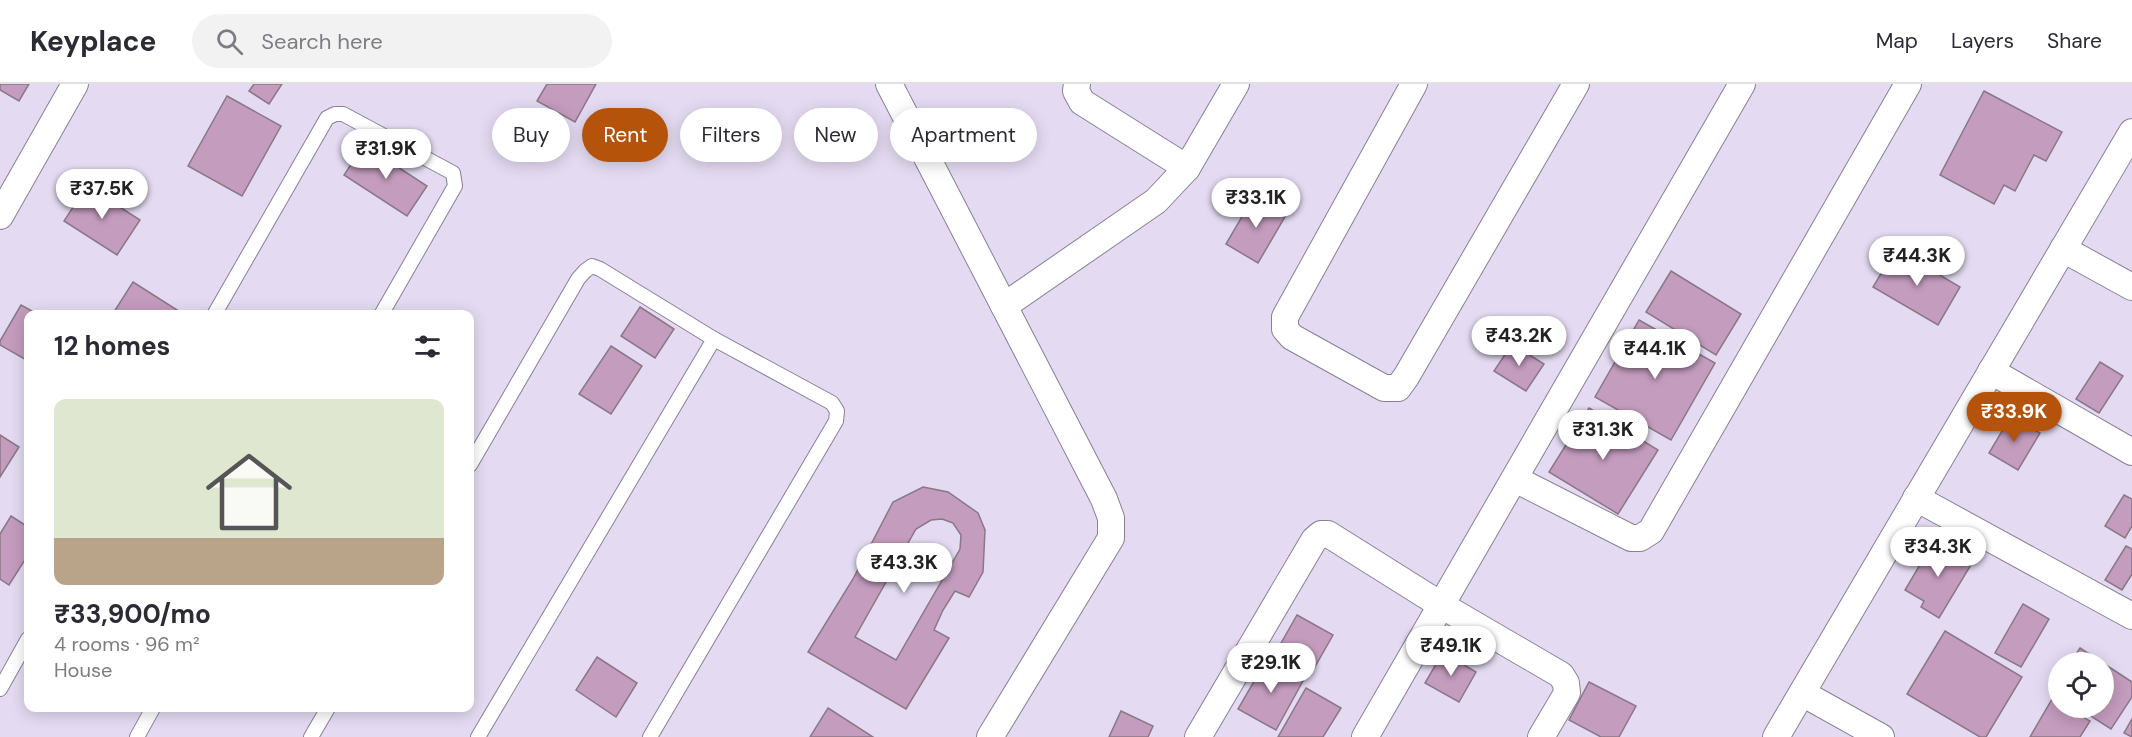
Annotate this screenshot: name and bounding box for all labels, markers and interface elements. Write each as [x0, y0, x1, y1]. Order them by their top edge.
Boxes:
search box [192, 14, 612, 68]
text: Keyplace [30, 23, 156, 60]
icon: search [213, 25, 246, 58]
text: Search here [261, 27, 383, 56]
text: Map [1876, 27, 1918, 55]
text: Layers [1951, 27, 2014, 55]
text: Share [2047, 27, 2102, 55]
chip: Buy [492, 108, 570, 162]
chip: Rent [582, 108, 668, 162]
chip: Filters [680, 108, 782, 162]
chip: New [794, 108, 878, 162]
chip: Apartment [890, 108, 1037, 162]
pin: ₹31.9K [337, 129, 435, 180]
text: ₹31.9K [355, 135, 417, 161]
pin: ₹37.5K [53, 169, 151, 220]
text: ₹37.5K [70, 175, 134, 201]
pin: ₹33.1K [1207, 178, 1305, 229]
text: ₹33.1K [1225, 184, 1287, 210]
pin: ₹44.3K [1868, 236, 1966, 287]
text: ₹44.3K [1883, 242, 1951, 268]
pin: ₹43.2K [1470, 316, 1568, 367]
text: ₹43.2K [1486, 322, 1553, 348]
text: 12 homes [54, 329, 170, 363]
pin: ₹44.1K [1606, 329, 1704, 380]
icon: filters [411, 330, 444, 363]
text: ₹44.1K [1623, 335, 1687, 361]
pin: ₹33.9K [1965, 392, 2063, 443]
text: ₹33.9K [1981, 398, 2047, 424]
pin: ₹31.3K [1554, 410, 1652, 461]
text: ₹31.3K [1572, 416, 1634, 442]
icon: home [195, 438, 303, 546]
pin: ₹34.3K [1889, 527, 1987, 578]
text: ₹34.3K [1904, 533, 1972, 559]
pin: ₹43.3K [855, 543, 953, 594]
text: ₹43.3K [870, 549, 938, 575]
text: ₹33,900/mo [54, 597, 211, 631]
pin: ₹49.1K [1402, 626, 1500, 677]
text: 4 rooms · 96 m² [54, 631, 200, 657]
text: ₹49.1K [1420, 632, 1482, 658]
pin: ₹29.1K [1222, 643, 1320, 694]
text: ₹29.1K [1241, 649, 1301, 675]
map controls [2048, 652, 2114, 718]
button: locate [2048, 652, 2114, 718]
text: House [54, 657, 112, 683]

